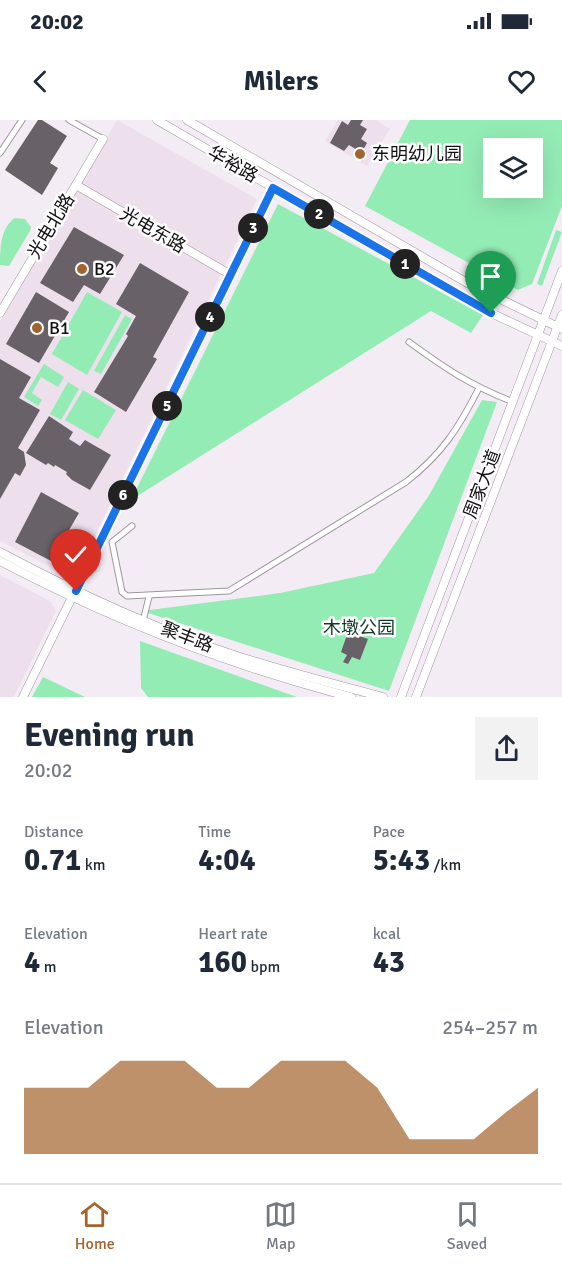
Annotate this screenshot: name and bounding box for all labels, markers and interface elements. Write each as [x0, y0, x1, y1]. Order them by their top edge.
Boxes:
text: 20:02 [30, 8, 84, 35]
icon: back [24, 65, 57, 98]
text: Milers [244, 65, 318, 98]
icon: heart [505, 65, 538, 98]
map controls [483, 138, 543, 198]
button: layers [483, 138, 543, 198]
street label: 华裕路 [204, 141, 262, 187]
place label: 东明幼儿园 [372, 143, 462, 165]
marker: 东明幼儿园 [353, 147, 367, 161]
street label: 光电北路 [23, 189, 79, 263]
pin: 2 [304, 199, 334, 229]
street label: 光电东路 [116, 202, 190, 258]
text: 2 [315, 204, 323, 224]
pin: 3 [238, 213, 268, 243]
text: 3 [249, 218, 257, 238]
pin: 1 [390, 249, 420, 279]
pin [465, 251, 516, 313]
text: 1 [401, 254, 409, 274]
place label: B2 [94, 258, 115, 280]
icon: arrive [474, 260, 507, 293]
marker: B2 [75, 262, 89, 276]
pin: 4 [195, 302, 225, 332]
text: 4 [206, 307, 214, 327]
place label: B1 [49, 317, 70, 339]
marker: B1 [30, 321, 44, 335]
pin: 5 [152, 391, 182, 421]
text: 5 [163, 396, 171, 416]
street label: 周家大道 [459, 446, 505, 522]
pin: 6 [108, 480, 138, 510]
text: 6 [119, 485, 127, 505]
pin [50, 529, 101, 591]
icon: check [59, 538, 92, 571]
street label: 聚丰路 [158, 617, 216, 657]
park label: 木墩公园 [323, 617, 395, 639]
text: Evening run [24, 715, 194, 756]
button: share [475, 717, 538, 780]
text: 20:02 [24, 758, 73, 783]
text: Distance [24, 822, 84, 842]
text: Time [198, 822, 231, 842]
text: Pace [373, 822, 405, 842]
text: 0.71 [24, 842, 81, 879]
text: 4:04 [198, 842, 256, 879]
text: 5:43 [373, 842, 430, 879]
text: km [81, 855, 106, 875]
text: /km [430, 855, 461, 875]
text: Elevation [24, 924, 88, 944]
text: Heart rate [198, 924, 268, 944]
text: kcal [373, 924, 401, 944]
text: 4 [24, 944, 40, 981]
text: 160 [198, 944, 247, 981]
text: 43 [373, 944, 405, 981]
text: m [40, 957, 56, 977]
text: bpm [247, 957, 280, 977]
text: Elevation [24, 1015, 104, 1040]
text: 254–257 m [442, 1015, 538, 1040]
tab: Home [75, 1198, 115, 1254]
tab: Map [264, 1198, 297, 1254]
tab: Saved [447, 1198, 487, 1254]

